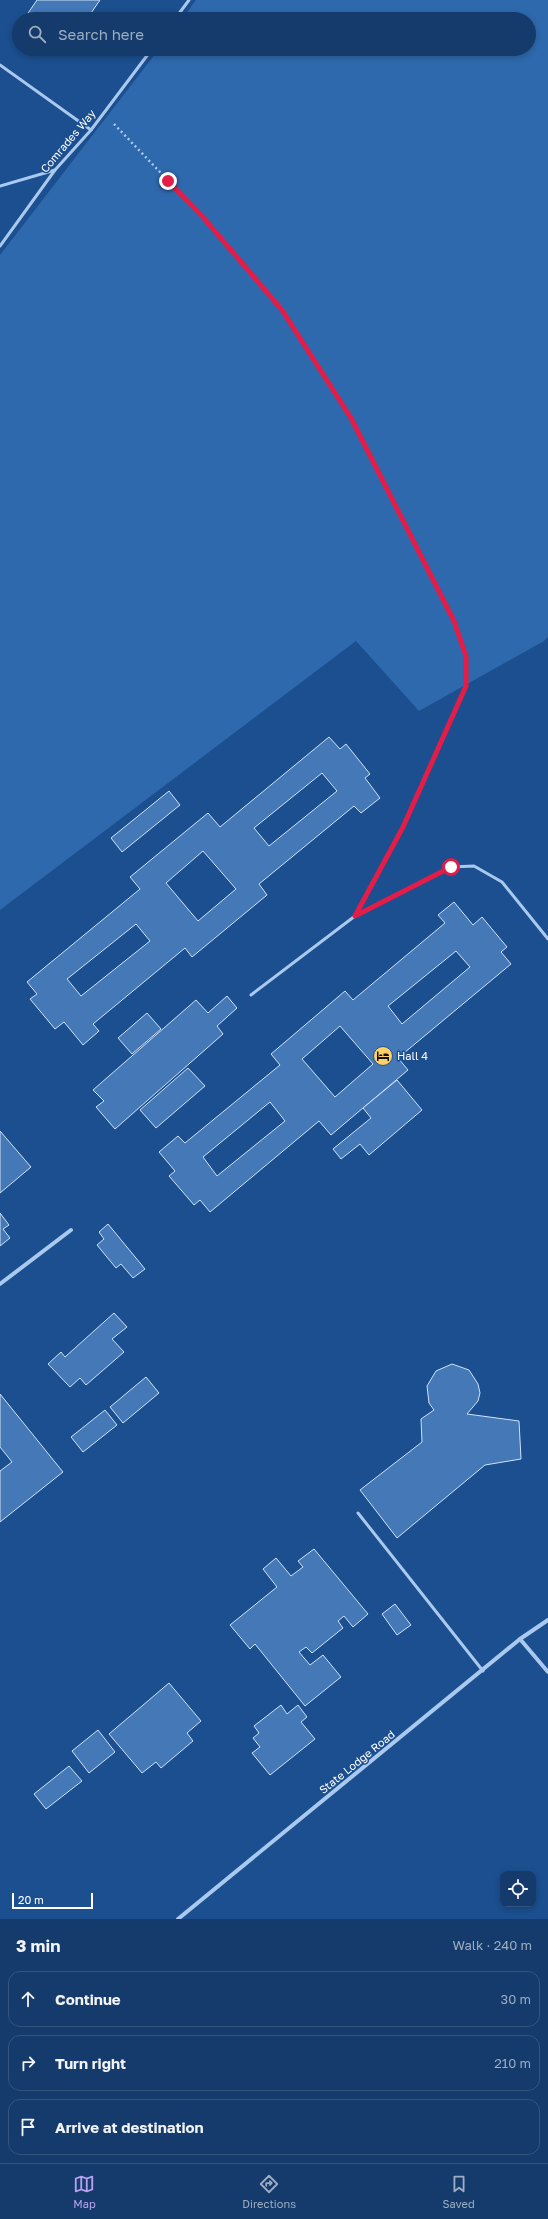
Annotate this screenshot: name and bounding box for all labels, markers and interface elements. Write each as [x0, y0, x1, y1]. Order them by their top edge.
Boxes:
search box [12, 12, 536, 56]
icon: search [26, 23, 48, 45]
text: Search here [58, 25, 144, 43]
street label: Comrades Way [37, 107, 98, 175]
route end [159, 172, 177, 190]
route start [442, 858, 460, 876]
hotel icon: Hall 4 [372, 1045, 394, 1067]
place label: Hall 4 [397, 1049, 428, 1062]
street label: State Lodge Road [316, 1727, 397, 1796]
map controls [500, 1871, 536, 1907]
button: locate [500, 1871, 536, 1907]
scale bar [12, 1891, 93, 1910]
text: 20 m [18, 1893, 44, 1906]
text: 3 min [16, 1935, 60, 1956]
text: Walk · 240 m [453, 1937, 532, 1953]
icon: ahead [17, 1988, 39, 2010]
text: Continue [55, 1990, 121, 2008]
text: 30 m [501, 1991, 531, 2007]
icon: right [17, 2052, 39, 2074]
text: Turn right [55, 2054, 126, 2072]
text: 210 m [494, 2055, 531, 2071]
icon: arrive [17, 2116, 39, 2138]
text: Arrive at destination [55, 2118, 204, 2136]
tab: Map [73, 2173, 96, 2210]
tab: Directions [242, 2173, 296, 2210]
tab: Saved [443, 2173, 475, 2210]

